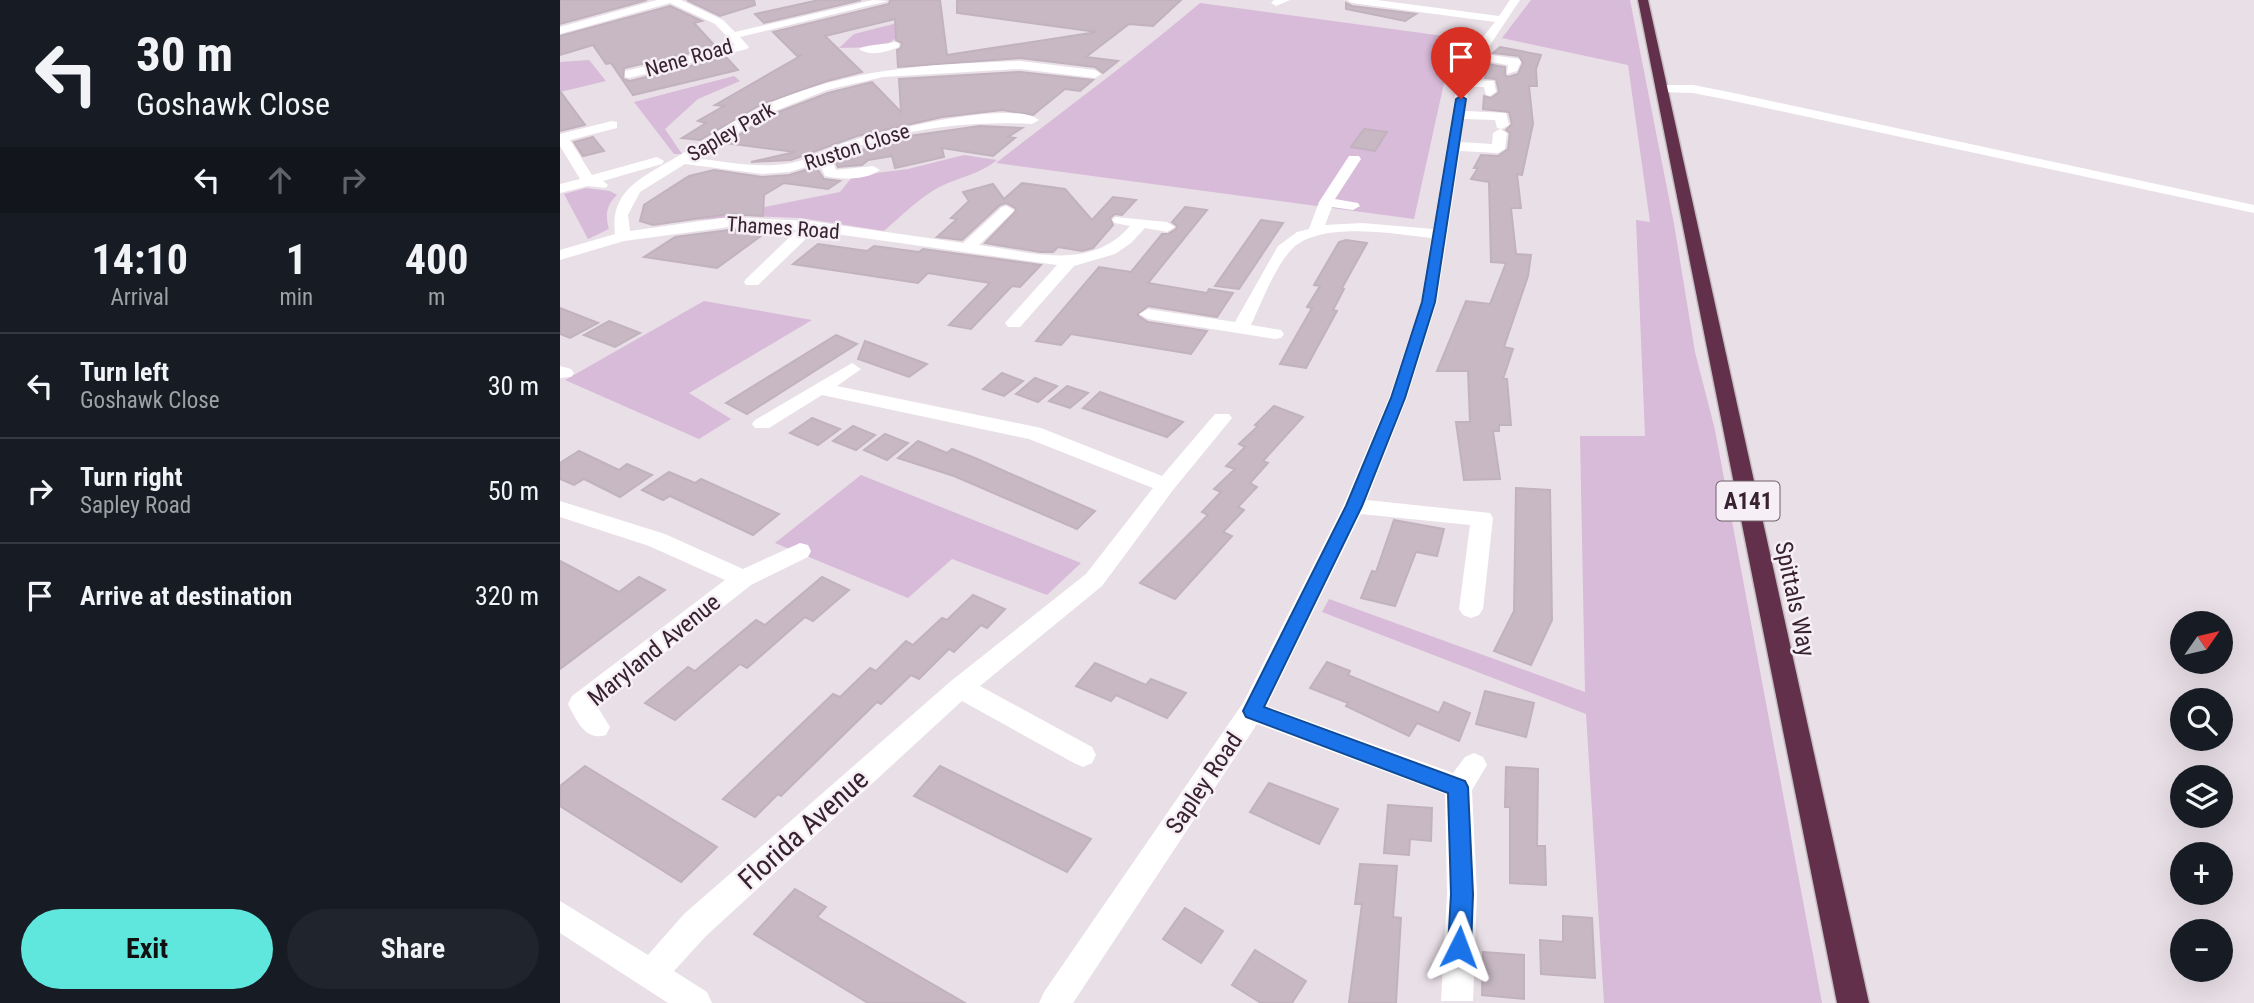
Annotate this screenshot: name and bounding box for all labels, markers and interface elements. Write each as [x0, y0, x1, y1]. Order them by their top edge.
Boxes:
text: 30 m [136, 26, 233, 83]
pin [1431, 27, 1491, 99]
icon: left [21, 28, 112, 119]
street label: Nene Road [643, 34, 735, 82]
icon: arrive [1442, 38, 1480, 76]
text: Goshawk Close [136, 85, 330, 123]
street label: Sapley Park [683, 97, 779, 167]
street label: Ruston Close [801, 119, 913, 175]
icon: left [188, 161, 226, 199]
icon: ahead [261, 161, 299, 199]
icon: right [334, 161, 372, 199]
street label: Thames Road [726, 212, 840, 244]
text: 14:10 [92, 235, 188, 284]
text: 1 [286, 235, 307, 284]
text: 400 [405, 235, 468, 284]
text: Arrival [110, 284, 169, 311]
text: min [279, 284, 313, 311]
text: m [428, 284, 445, 311]
text: Turn left [80, 357, 169, 387]
icon: left [21, 367, 59, 405]
text: 30 m [488, 371, 539, 401]
text: Goshawk Close [80, 387, 219, 414]
text: Turn right [80, 462, 182, 492]
icon: right [21, 472, 59, 510]
text: 50 m [488, 476, 539, 506]
road number: A141 [1716, 481, 1780, 520]
text: Sapley Road [80, 492, 191, 519]
street label: Spittals Way [1769, 539, 1821, 659]
icon: arrive [21, 577, 59, 615]
text: Arrive at destination [80, 581, 292, 611]
text: 320 m [475, 581, 539, 611]
street label: Maryland Avenue [582, 588, 726, 712]
north arrow [2170, 611, 2233, 674]
map controls [2170, 611, 2233, 982]
button: search [2170, 688, 2233, 751]
street label: Sapley Road [1160, 727, 1248, 839]
street label: Florida Avenue [732, 762, 875, 896]
button: layers [2170, 765, 2233, 828]
button: + [2170, 842, 2233, 905]
button: Exit [21, 909, 273, 989]
button: Share [287, 909, 539, 989]
position arrow [1422, 910, 1496, 984]
button: − [2170, 919, 2233, 982]

